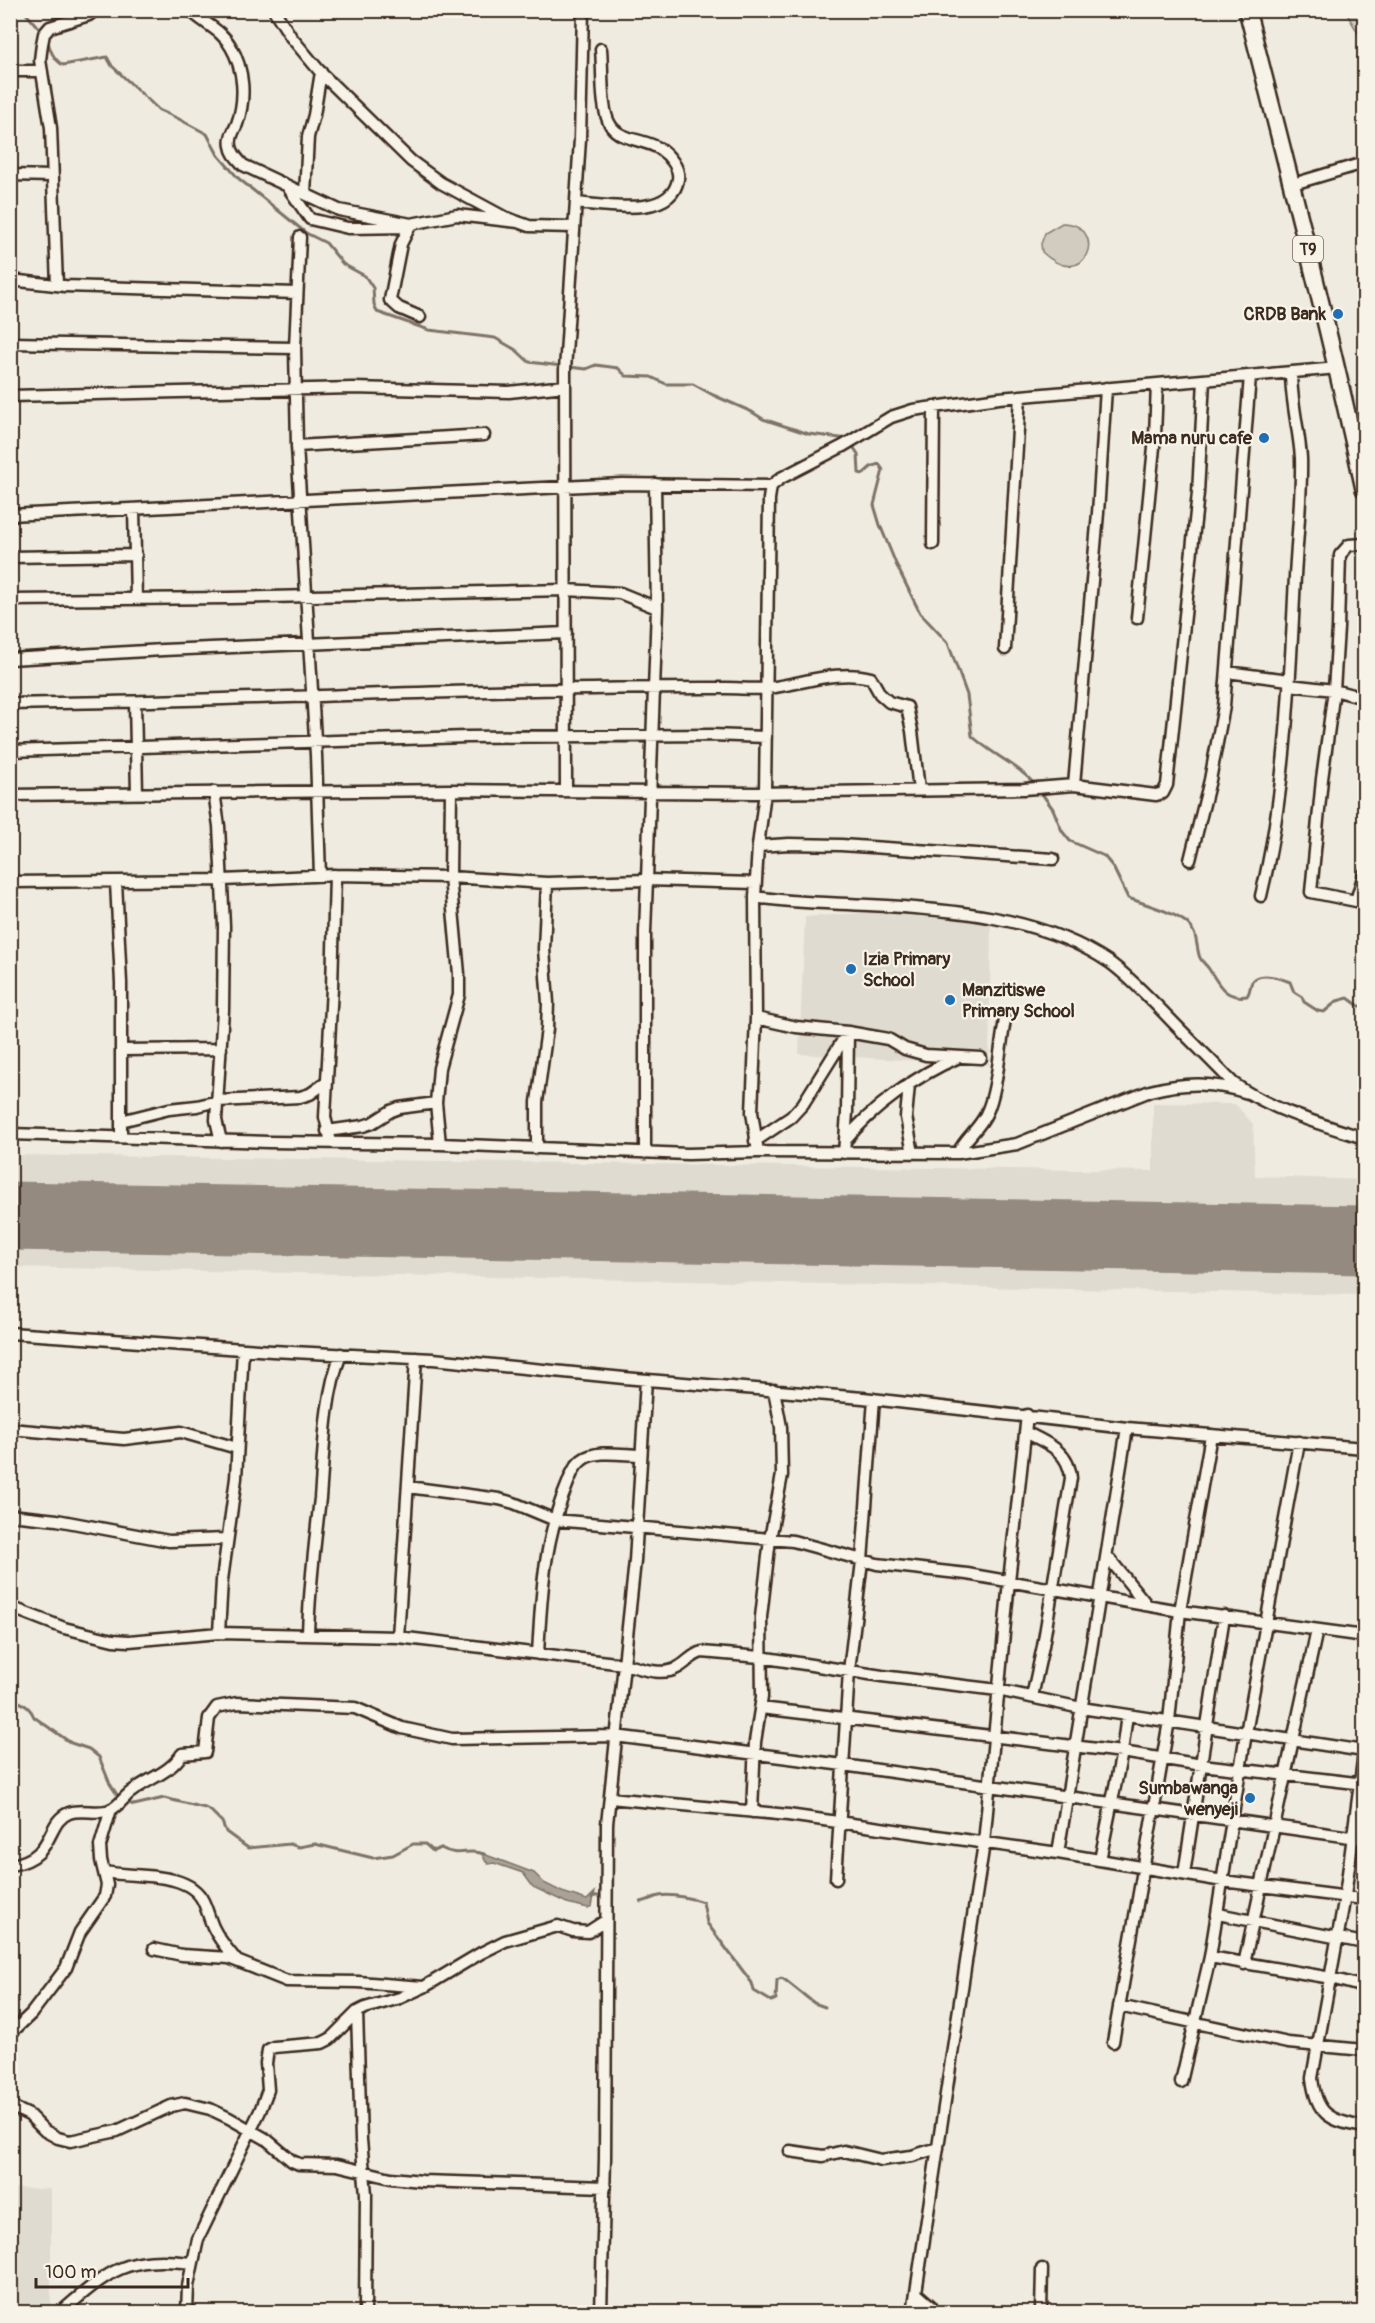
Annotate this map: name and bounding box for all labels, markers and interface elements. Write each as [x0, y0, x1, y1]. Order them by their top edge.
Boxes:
road number: T9 [1293, 236, 1323, 262]
place label: CRDB Bank [1243, 303, 1326, 326]
marker: CRDB Bank [1331, 307, 1345, 321]
place label: Mama nuru cafe [1131, 427, 1253, 450]
marker: Mama nuru cafe [1257, 431, 1271, 445]
place label: Izia Primary School [863, 948, 950, 992]
marker: Izia Primary School [844, 962, 858, 976]
place label: Manzitiswe Primary School [962, 979, 1075, 1023]
marker: Manzitiswe Primary School [943, 993, 957, 1007]
place label: Sumbawanga wenyeji [1138, 1777, 1239, 1821]
marker: Sumbawanga wenyeji [1243, 1791, 1257, 1805]
scale bar [36, 2251, 188, 2289]
text: 100 m [45, 2261, 97, 2284]

